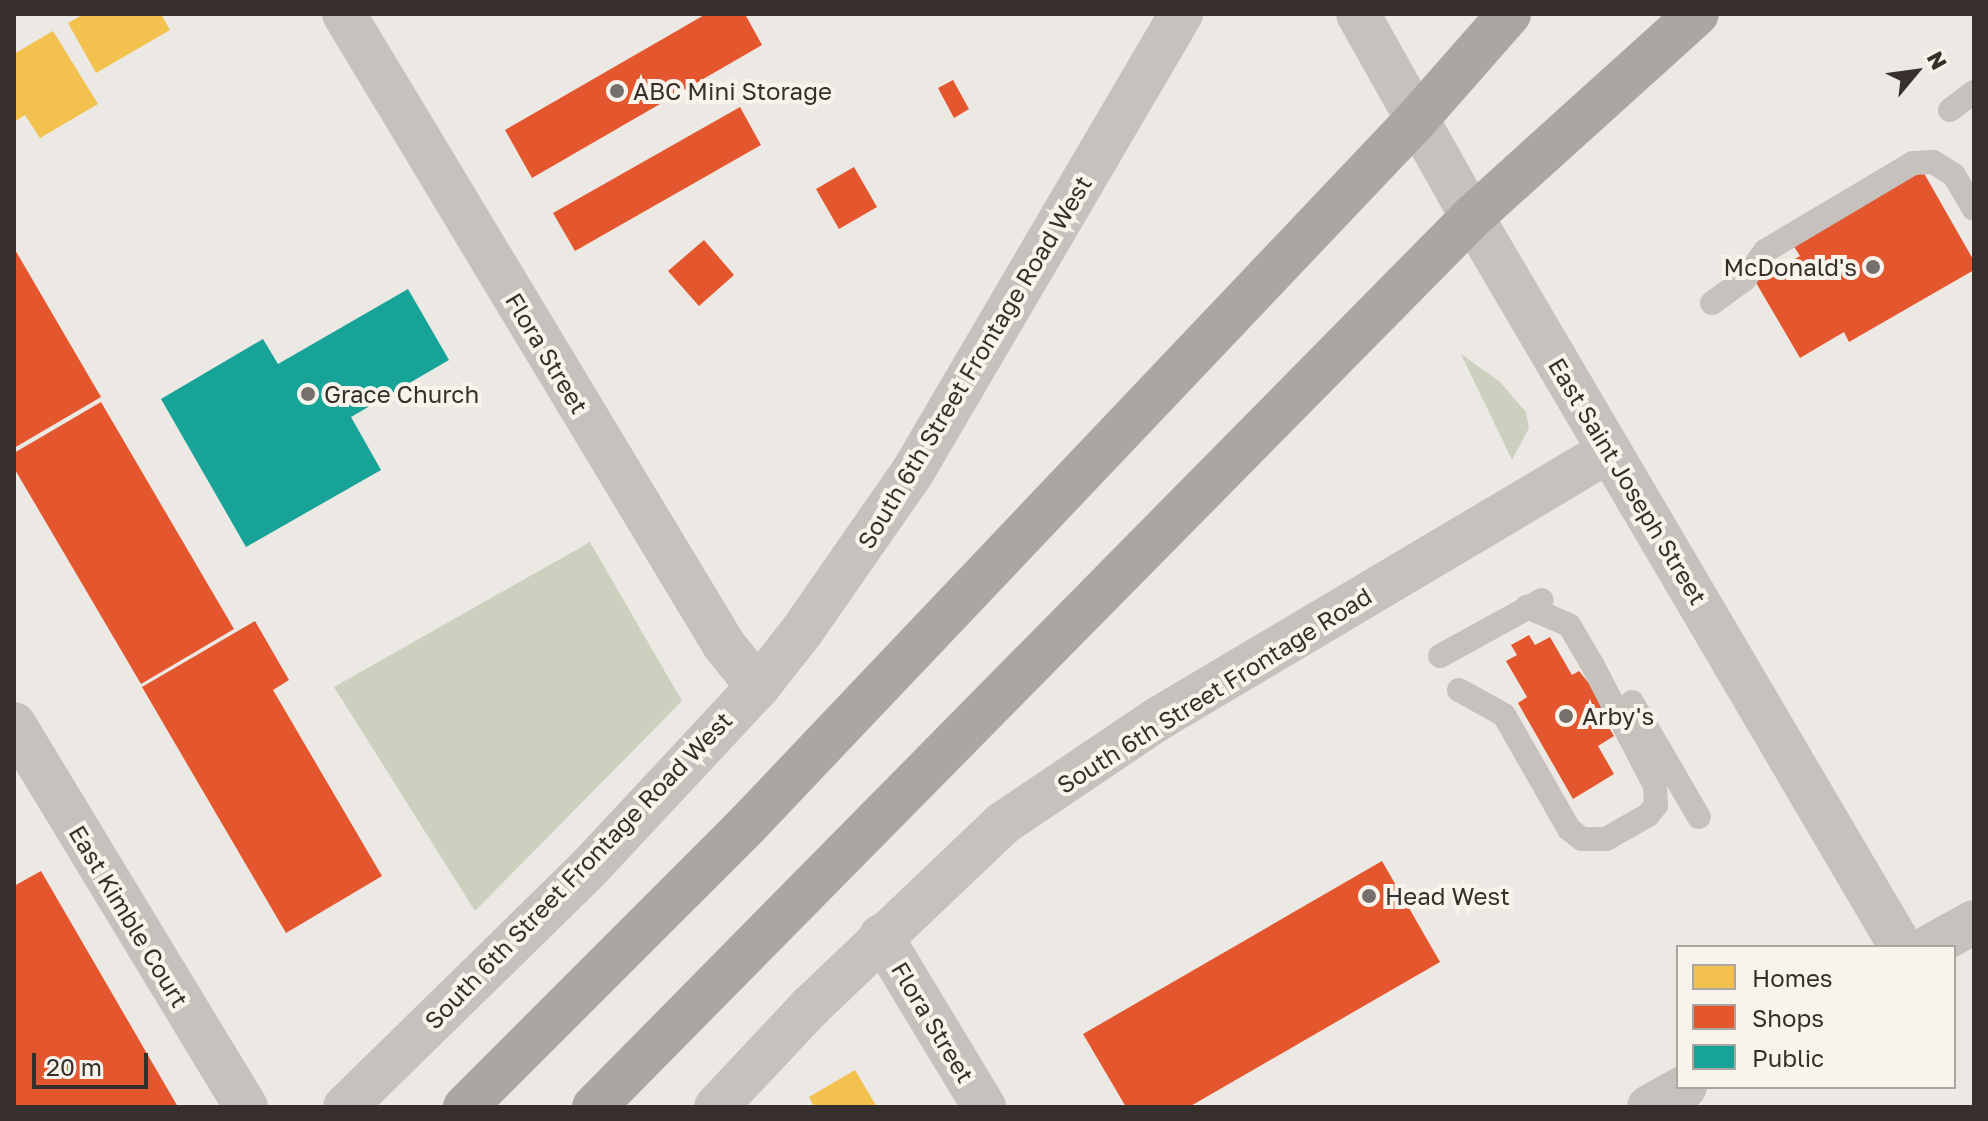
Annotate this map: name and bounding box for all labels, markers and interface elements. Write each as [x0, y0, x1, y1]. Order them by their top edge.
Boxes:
north arrow [1876, 32, 1956, 112]
text: N [1922, 46, 1953, 74]
place label: ABC Mini Storage [633, 77, 832, 105]
marker: ABC Mini Storage [608, 82, 626, 100]
street label: South 6th Street Frontage Road West [851, 170, 1097, 554]
place label: McDonald's [1724, 253, 1857, 281]
marker: McDonald's [1864, 258, 1882, 276]
street label: Flora Street [500, 287, 594, 419]
street label: East Saint Joseph Street [1543, 352, 1713, 610]
place label: Grace Church [324, 380, 479, 408]
marker: Grace Church [299, 385, 317, 403]
street label: South 6th Street Frontage Road [1051, 581, 1377, 799]
place label: Arby's [1582, 702, 1654, 730]
street label: South 6th Street Frontage Road West [418, 705, 738, 1035]
marker: Arby's [1557, 707, 1575, 725]
street label: East Kimble Court [63, 820, 195, 1012]
place label: Head West [1385, 882, 1510, 910]
marker: Head West [1360, 887, 1378, 905]
legend [1676, 945, 1956, 1089]
street label: Flora Street [886, 956, 980, 1088]
text: Homes [1752, 963, 1833, 992]
text: Shops [1752, 1003, 1824, 1032]
scale bar [36, 1037, 152, 1087]
text: Public [1752, 1043, 1824, 1072]
text: 20 m [46, 1052, 102, 1081]

